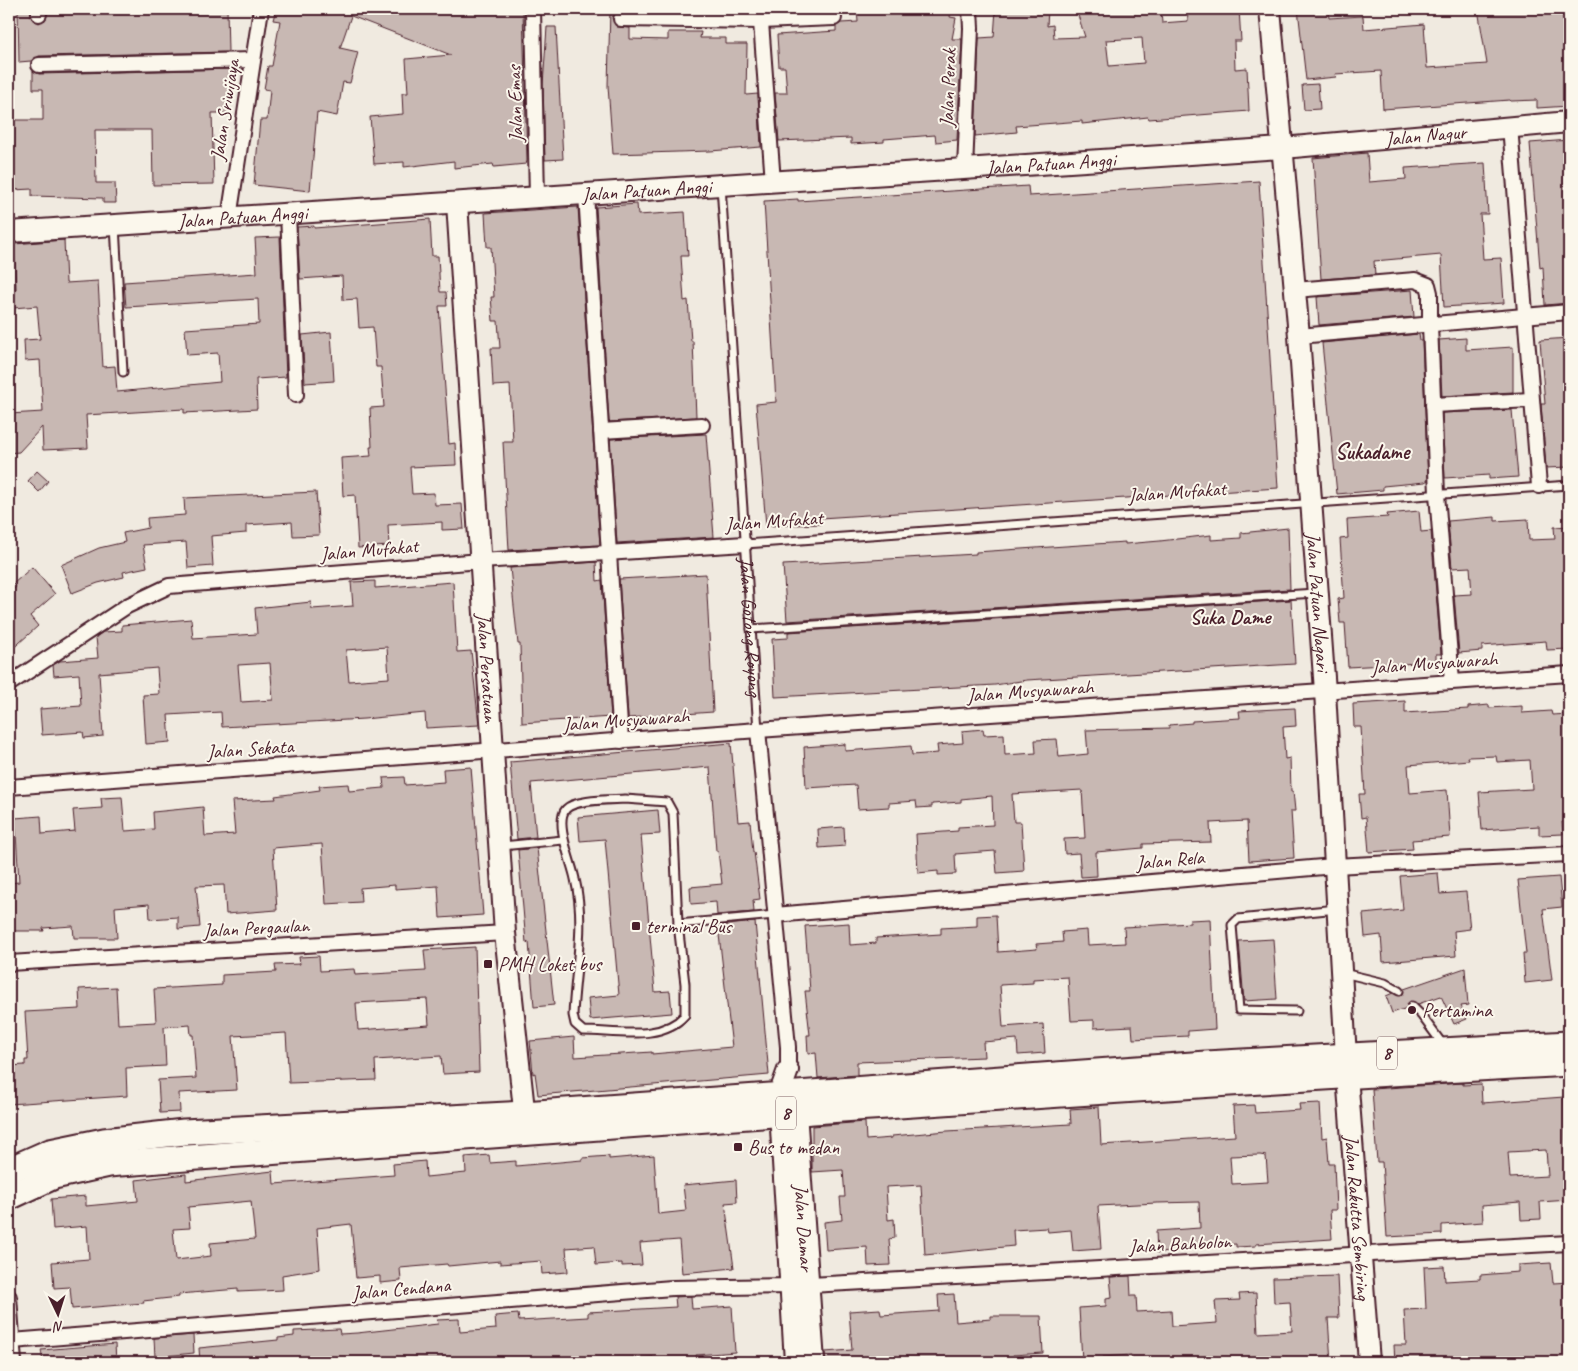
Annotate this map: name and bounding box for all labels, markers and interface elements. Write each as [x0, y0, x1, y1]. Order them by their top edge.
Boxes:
street label: Jalan Perak [934, 47, 962, 129]
street label: Jalan Sriwijaya [205, 56, 246, 163]
street label: Jalan Emas [501, 63, 529, 144]
street label: Jalan Nagur [1383, 119, 1469, 151]
street label: Jalan Patuan Anggi [984, 146, 1119, 180]
street label: Jalan Patuan Anggi [580, 173, 714, 207]
street label: Jalan Patuan Anggi [176, 200, 310, 233]
district label: Sukadame [1335, 438, 1412, 466]
street label: Jalan Mufakat [1126, 476, 1229, 508]
street label: Jalan Mufakat [723, 505, 826, 537]
street label: Jalan Patuan Nagari [1301, 531, 1336, 675]
street label: Jalan Mufakat [318, 533, 421, 567]
street label: Jalan Gotong Royong [734, 556, 768, 699]
district label: Suka Dame [1190, 604, 1272, 630]
street label: Jalan Persatuan [471, 612, 504, 724]
street label: Jalan Musyawarah [1369, 646, 1500, 680]
street label: Jalan Musyawarah [965, 674, 1096, 708]
street label: Jalan Musyawarah [561, 703, 692, 737]
street label: Jalan Sekata [205, 733, 296, 765]
street label: Jalan Rela [1134, 844, 1206, 876]
street label: Jalan Pergaulan [201, 913, 311, 943]
place label: terminal Bus [646, 914, 733, 939]
marker: terminal Bus [630, 920, 642, 932]
place label: PMH Loket bus [498, 952, 603, 977]
marker: PMH Loket bus [482, 958, 494, 970]
place label: Pertamina [1422, 998, 1493, 1023]
marker: Pertamina [1406, 1004, 1418, 1016]
road number: 8 [1377, 1036, 1397, 1070]
road number: 8 [776, 1096, 796, 1130]
street label: Jalan Rakutta Sembiring [1339, 1133, 1377, 1302]
place label: Bus to medan [748, 1135, 840, 1160]
marker: Bus to medan [732, 1141, 744, 1153]
street label: Jalan Damar [789, 1182, 820, 1274]
street label: Jalan Bahbolon [1127, 1229, 1233, 1259]
street label: Jalan Cendana [350, 1272, 453, 1306]
north arrow [32, 1288, 82, 1338]
text: N [52, 1318, 64, 1335]

